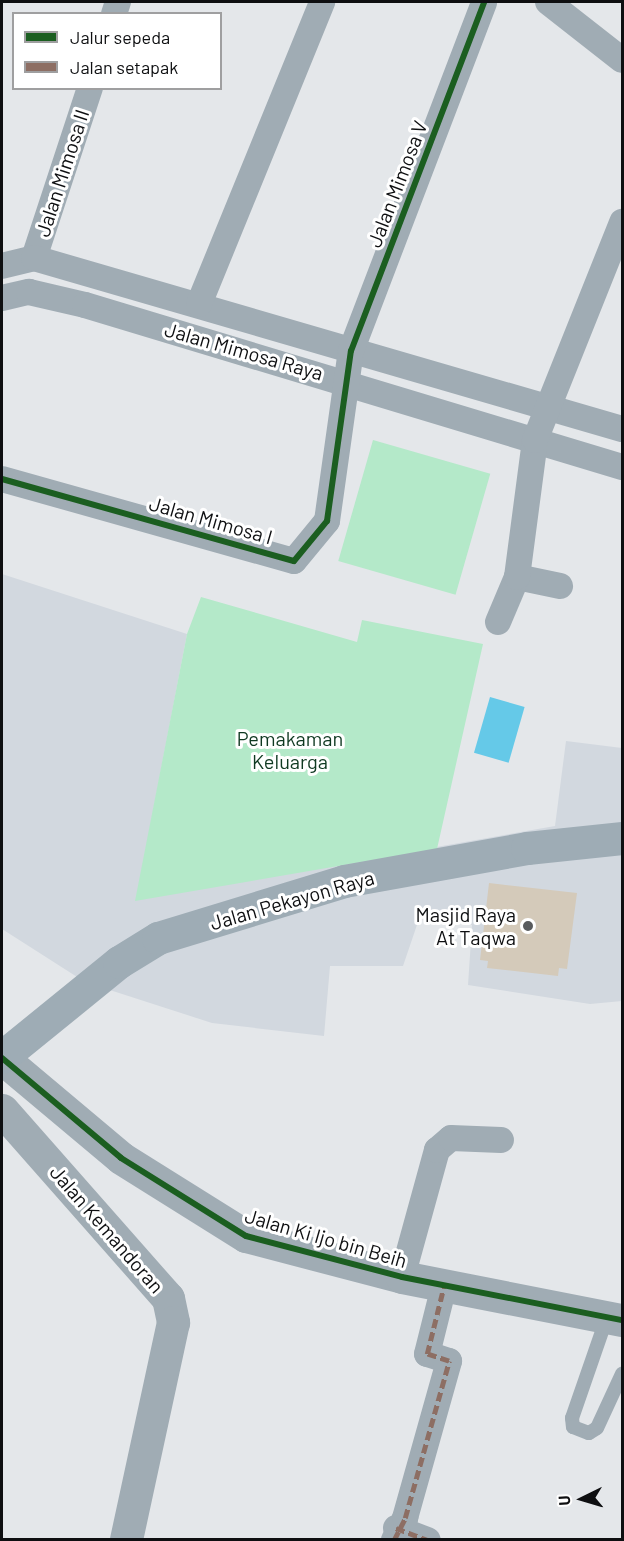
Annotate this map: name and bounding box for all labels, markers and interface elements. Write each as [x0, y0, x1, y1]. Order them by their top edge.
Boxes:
legend [12, 12, 222, 90]
text: Jalur sepeda [70, 26, 170, 48]
text: Jalan setapak [70, 56, 178, 78]
street label: Jalan Mimosa II [30, 106, 94, 240]
street label: Jalan Mimosa V [362, 117, 432, 251]
street label: Jalan Mimosa Raya [162, 317, 326, 385]
street label: Jalan Mimosa I [147, 491, 275, 549]
park label: Pemakaman Keluarga [237, 726, 343, 773]
street label: Jalan Pekayon Raya [207, 865, 377, 935]
place label: Masjid Raya At Taqwa [415, 903, 516, 950]
marker: Masjid Raya At Taqwa [521, 919, 535, 933]
street label: Jalan Kemandoran [45, 1160, 169, 1298]
street label: Jalan Ki Ijo bin Beih [242, 1203, 410, 1273]
north arrow [552, 1469, 612, 1529]
text: U [554, 1495, 573, 1506]

